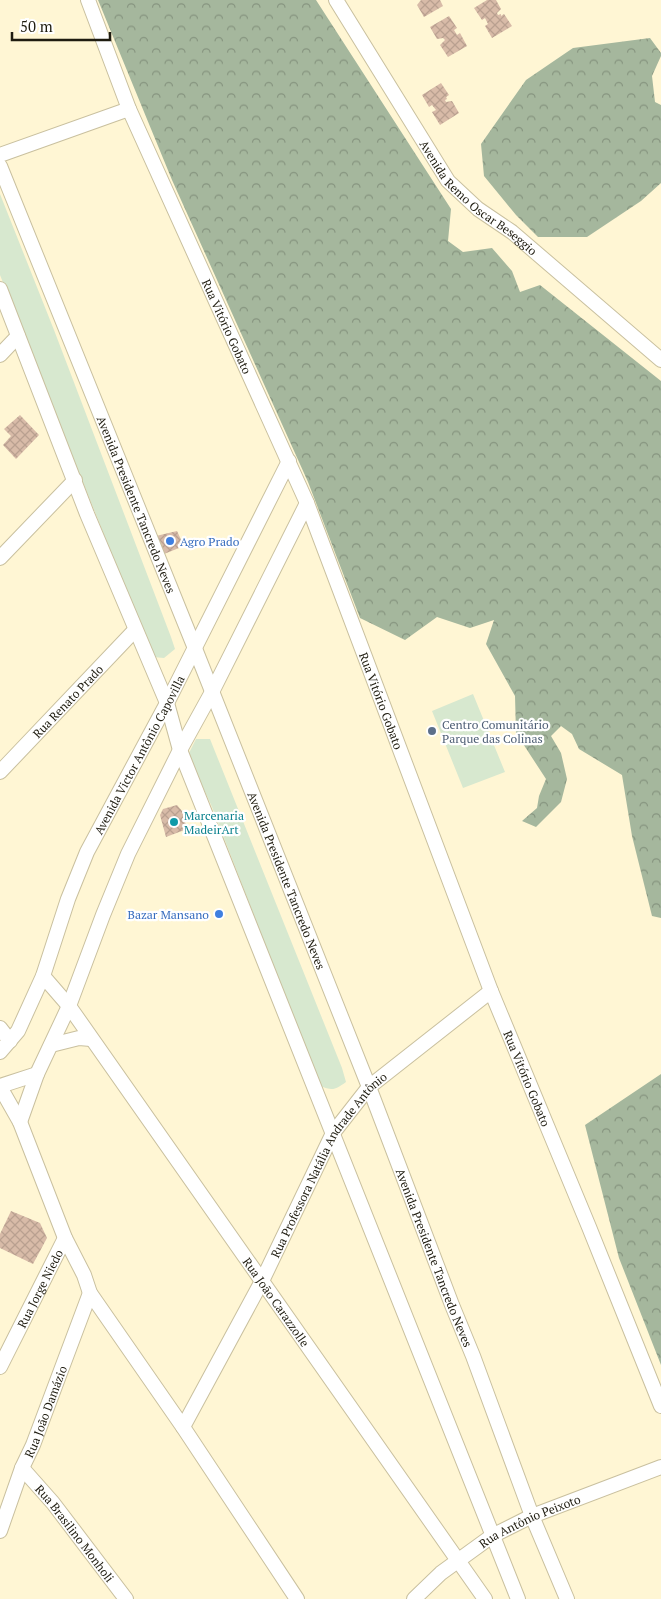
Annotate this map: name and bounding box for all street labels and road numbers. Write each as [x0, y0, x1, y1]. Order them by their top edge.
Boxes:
street label: Avenida Remo Oscar Beseggio [417, 137, 541, 258]
street label: Rua Vitório Gobato [199, 277, 255, 377]
street label: Avenida Presidente Tancredo Neves [94, 413, 179, 595]
street label: Rua Vitório Gobato [356, 650, 407, 752]
street label: Rua Renato Prado [29, 661, 106, 741]
street label: Avenida Victor Antônio Capovilla [90, 673, 187, 837]
street label: Avenida Presidente Tancredo Neves [245, 789, 329, 972]
street label: Rua Vitório Gobato [501, 1028, 554, 1129]
street label: Rua Professora Natália Andrade Antônio [267, 1068, 390, 1260]
street label: Avenida Presidente Tancredo Neves [393, 1166, 476, 1349]
street label: Rua Jorge Niedo [14, 1246, 66, 1330]
street label: Rua João Carazzolle [240, 1254, 313, 1349]
street label: Rua João Damázio [21, 1363, 70, 1460]
street label: Rua Brasilino Monholi [32, 1481, 118, 1585]
street label: Rua Antônio Peixoto [476, 1491, 583, 1551]

